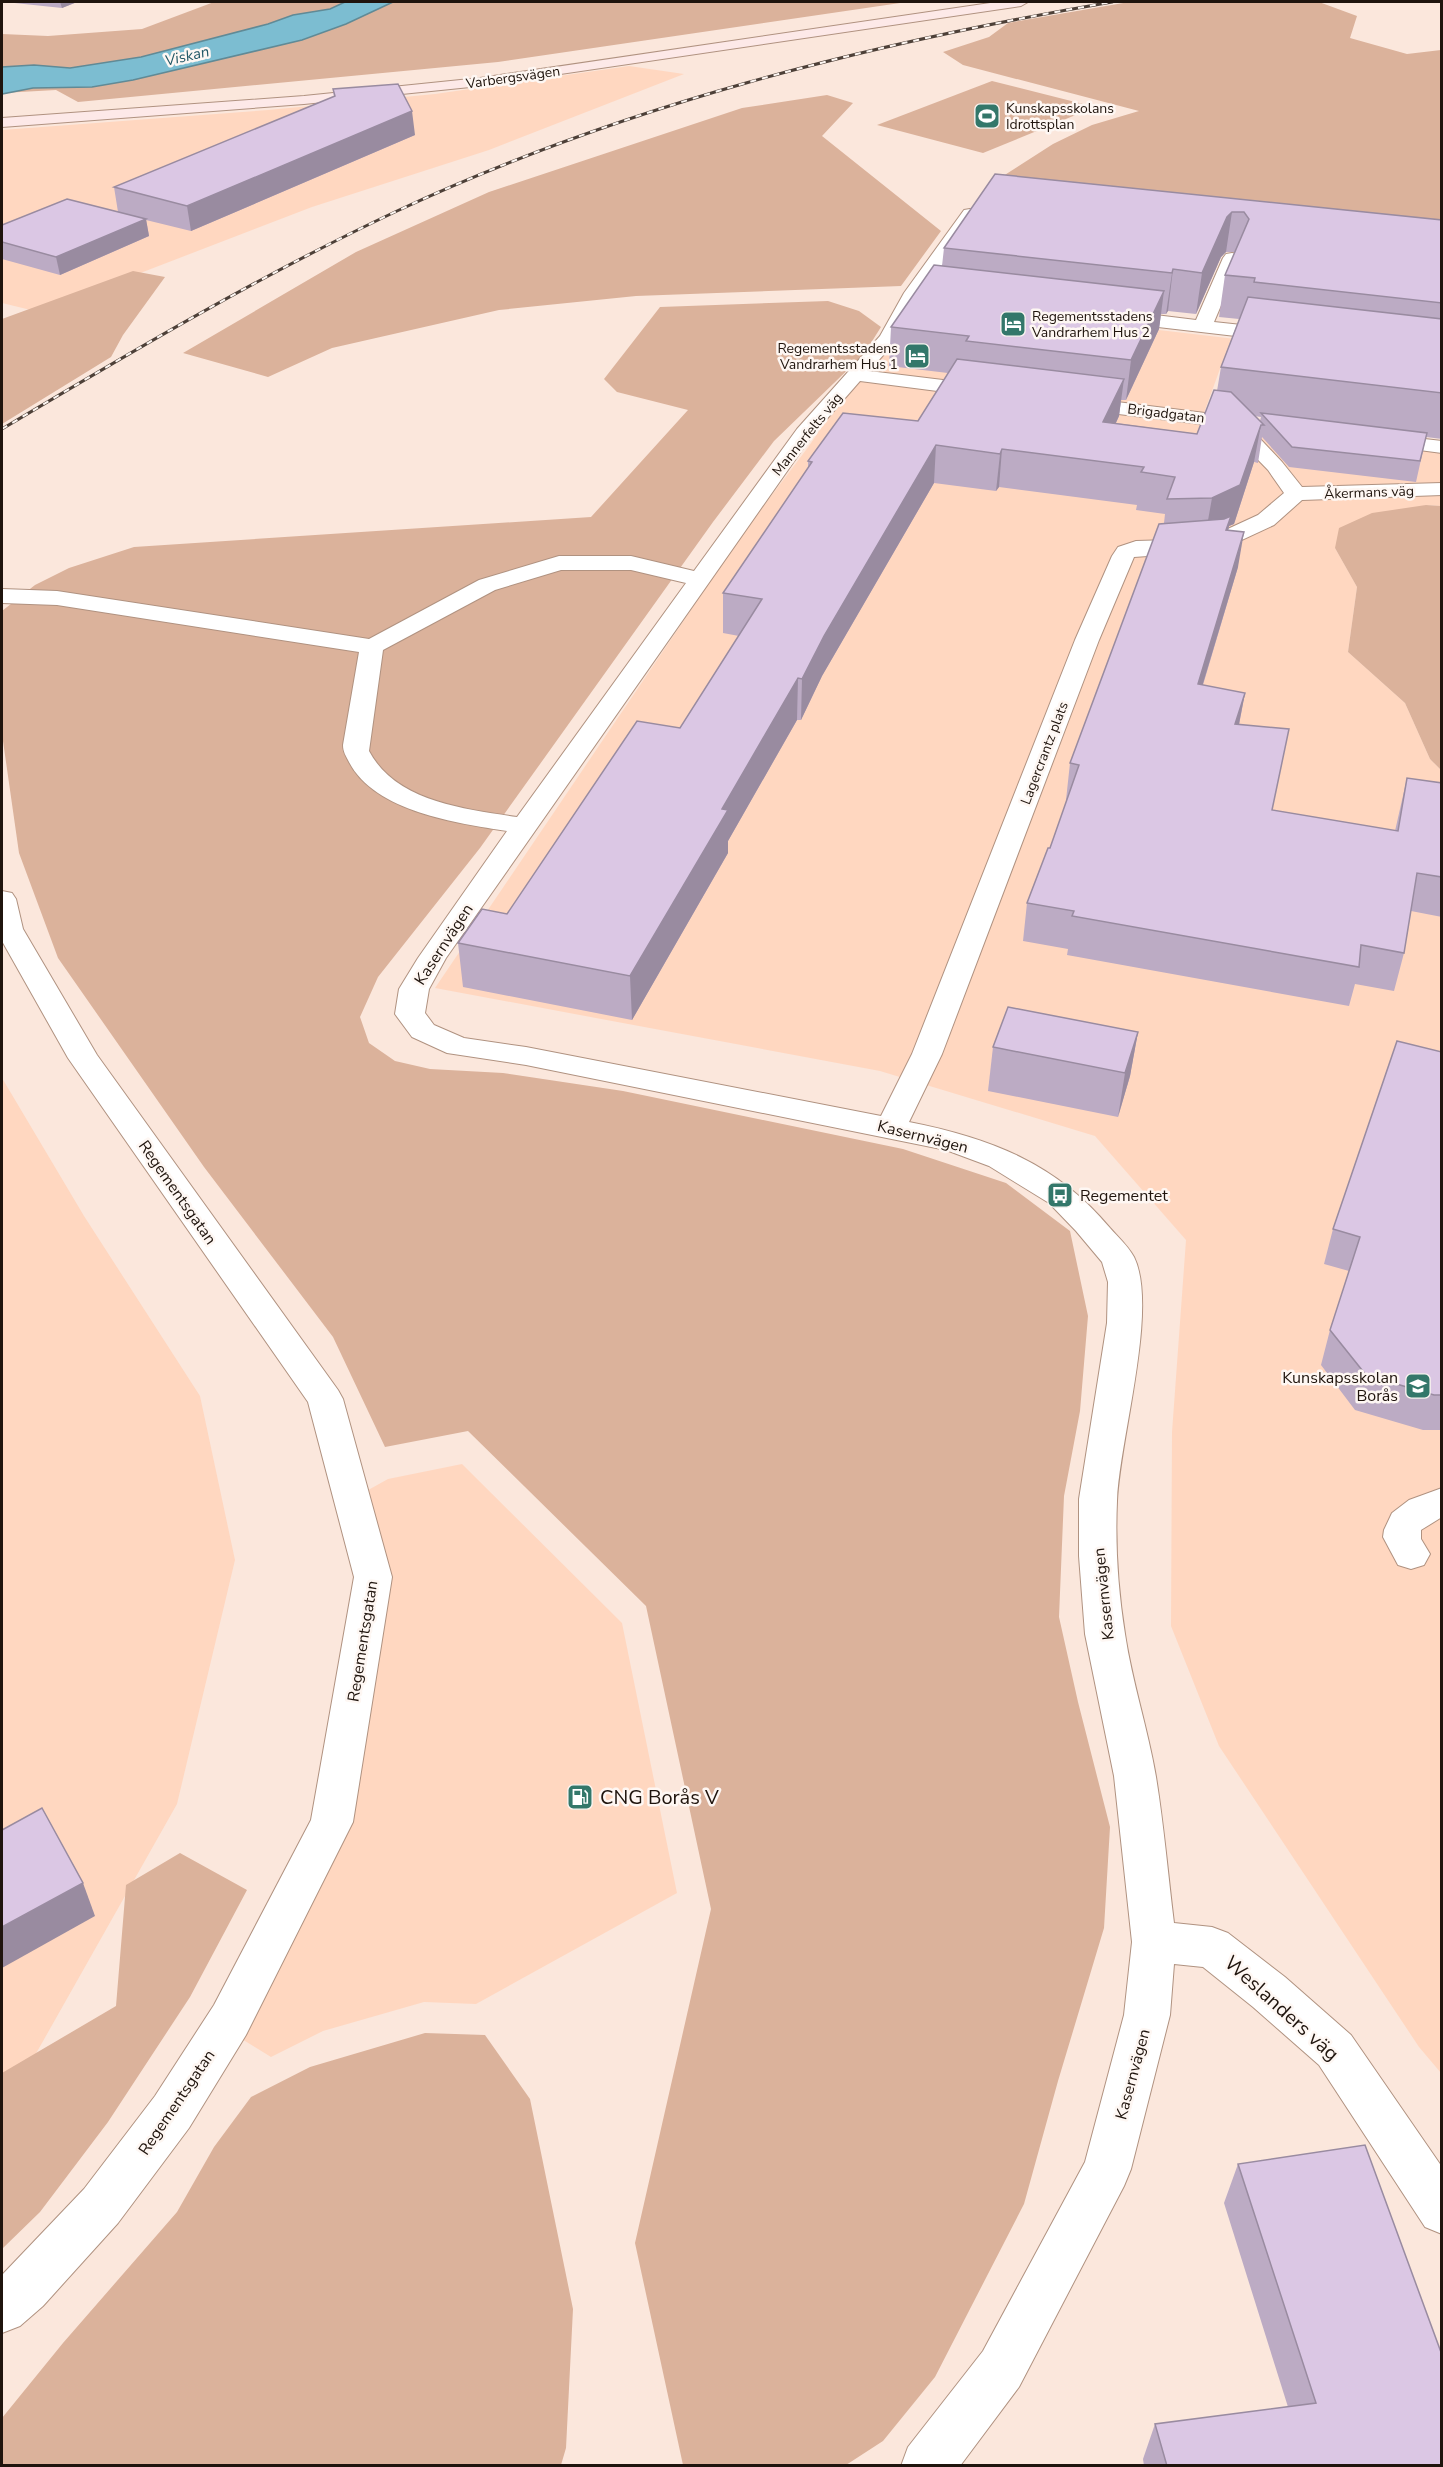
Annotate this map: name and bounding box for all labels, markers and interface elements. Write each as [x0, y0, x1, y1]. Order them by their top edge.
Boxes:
water label: Viskan [163, 41, 211, 71]
street label: Varbergsvägen [464, 61, 561, 94]
place label: Kunskapsskolans Idrottsplan [1006, 99, 1114, 134]
sports icon: Kunskapsskolans Idrottsplan [972, 101, 1002, 131]
place label: Regementsstadens Vandrarhem Hus 2 [1031, 307, 1153, 342]
hotel icon: Regementsstadens Vandrarhem Hus 2 [998, 309, 1028, 339]
place label: Regementsstadens Vandrarhem Hus 1 [777, 339, 898, 374]
hotel icon: Regementsstadens Vandrarhem Hus 1 [902, 341, 932, 371]
street label: Mannerfelts väg [768, 389, 847, 480]
street label: Brigadgatan [1126, 399, 1206, 428]
street label: Åkermans väg [1324, 481, 1414, 504]
street label: Lagercrantz plats [1016, 699, 1073, 807]
street label: Kasernvägen [409, 900, 478, 990]
street label: Kasernvägen [875, 1115, 971, 1159]
street label: Regementsgatan [133, 1136, 221, 1249]
bus stop icon: Regementet [1045, 1180, 1075, 1210]
place label: Regementet [1080, 1185, 1168, 1207]
place label: Kunskapsskolan Borås [1282, 1367, 1398, 1407]
school or university icon: Kunskapsskolan Borås [1403, 1371, 1433, 1401]
street label: Kasernvägen [1088, 1547, 1120, 1641]
street label: Regementsgatan [343, 1579, 383, 1703]
fuel station icon: CNG Borås V [565, 1782, 595, 1812]
place label: CNG Borås V [600, 1784, 719, 1811]
street label: Weslanders väg [1219, 1950, 1345, 2067]
street label: Kasernvägen [1110, 2027, 1156, 2122]
street label: Regementsgatan [133, 2046, 220, 2160]

